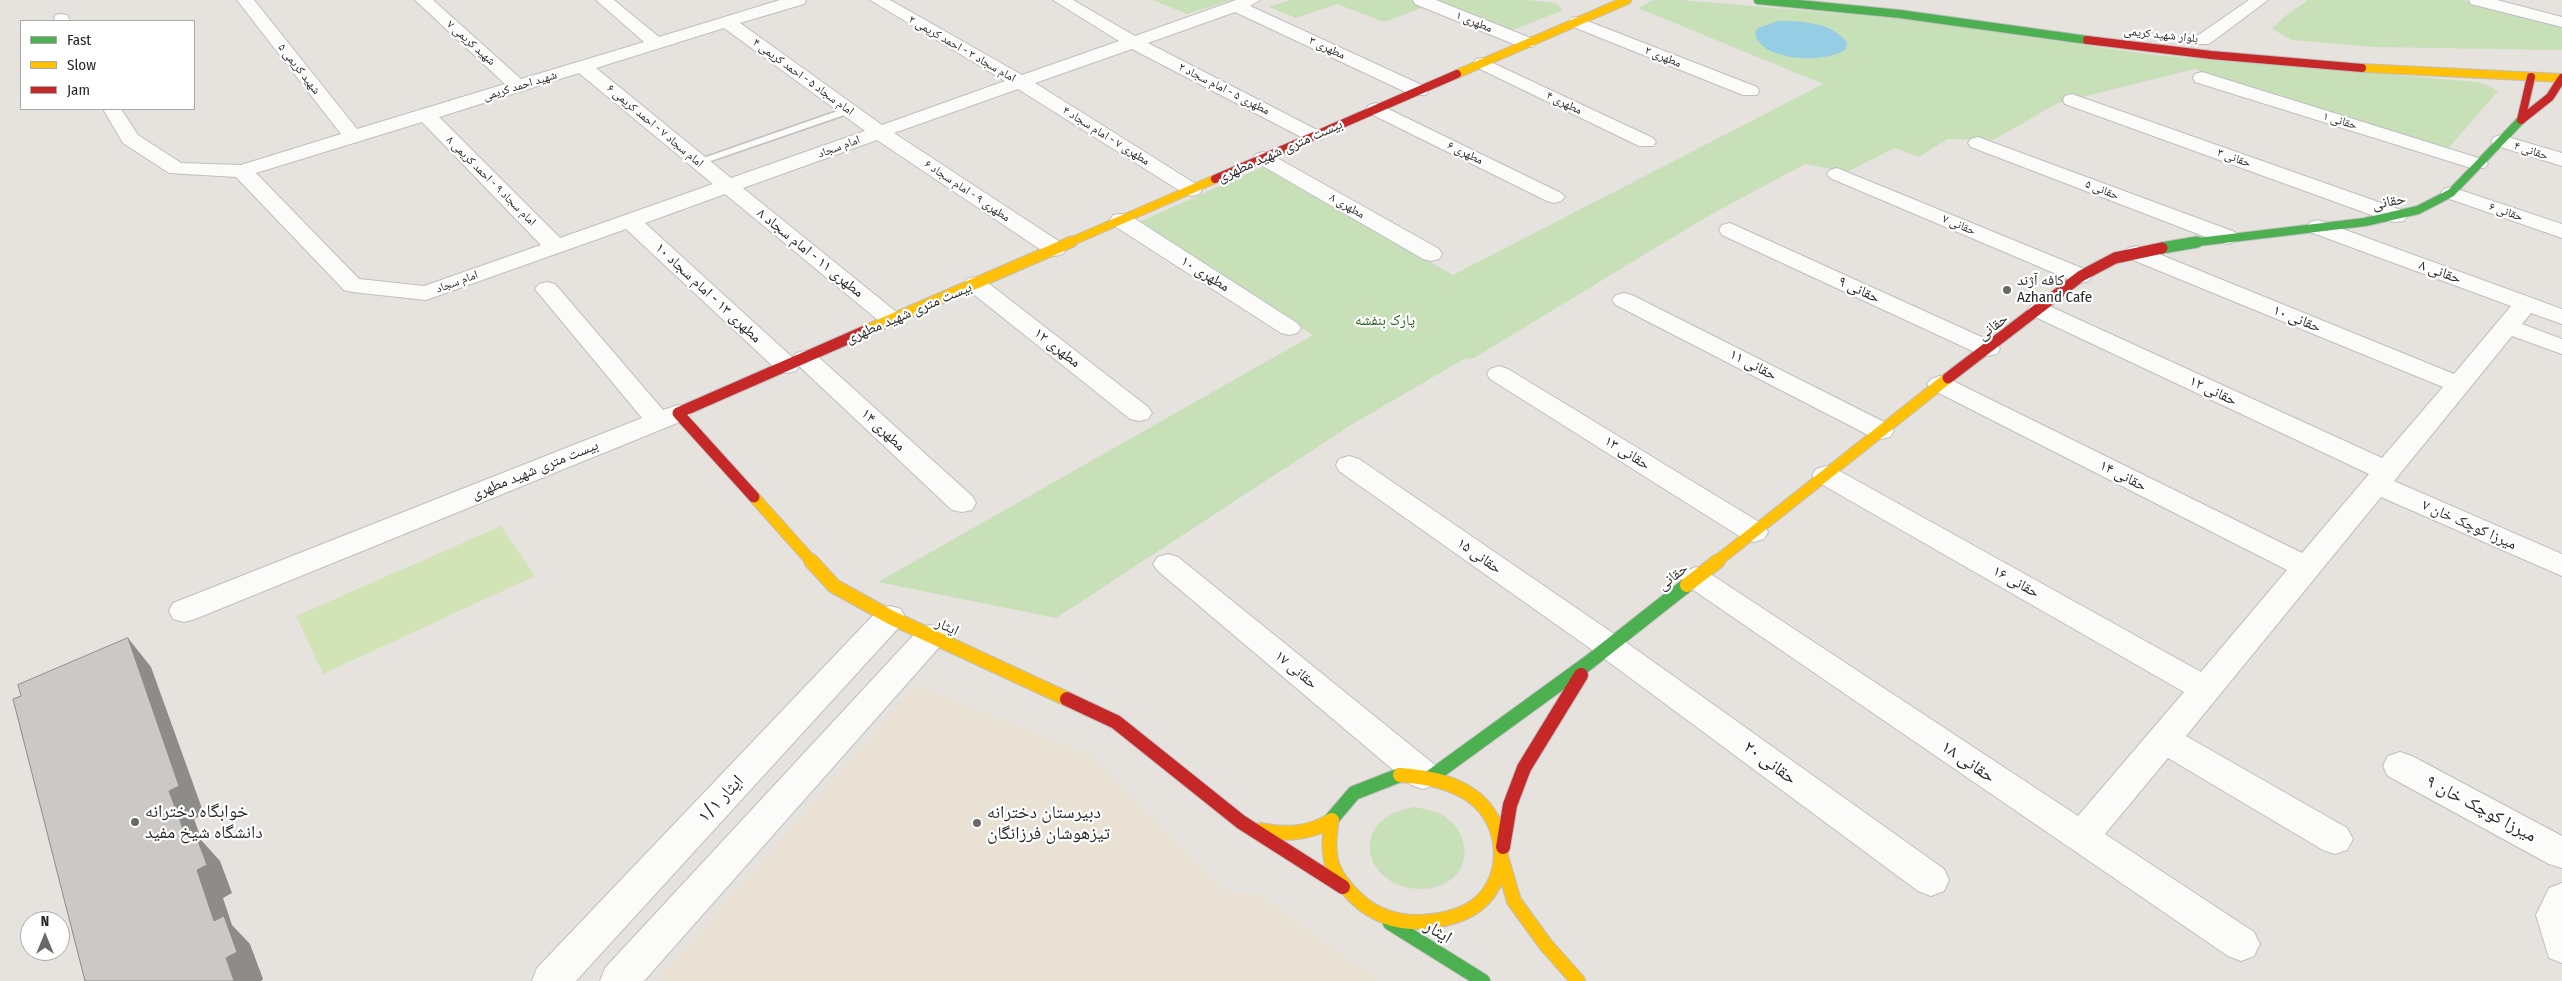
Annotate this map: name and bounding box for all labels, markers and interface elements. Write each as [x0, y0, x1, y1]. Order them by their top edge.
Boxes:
street label: مطهری ۱ [1454, 8, 1494, 36]
street label: امام سجاد ۳ - احمد کریمی ۲ [906, 12, 1018, 86]
street label: شهید کریمی ۷ [444, 17, 498, 69]
legend [20, 20, 195, 110]
street label: بلوار شهید کریمی [2123, 24, 2199, 46]
text: Fast [67, 31, 91, 49]
street label: مطهری ۳ [1307, 33, 1347, 63]
street label: امام سجاد ۵ - احمد کریمی ۴ [750, 35, 856, 119]
street label: شهید کریمی ۵ [275, 41, 323, 97]
street label: مطهری ۲ [1643, 43, 1683, 71]
text: Slow [67, 56, 96, 74]
street label: مطهری ۵ - امام سجاد ۲ [1176, 60, 1272, 118]
street label: شهید احمد کریمی [481, 68, 559, 104]
text: Jam [67, 81, 90, 99]
street label: امام سجاد ۷ - احمد کریمی ۶ [604, 81, 706, 171]
street label: مطهری ۴ [1544, 88, 1584, 118]
street label: مطهری ۷ - امام سجاد ۴ [1060, 103, 1152, 169]
street label: حقانی ۱ [2321, 109, 2359, 133]
street label: بیست متری شهید مطهری [1215, 115, 1345, 187]
street label: امام سجاد ۹ - احمد کریمی ۸ [443, 133, 539, 229]
street label: امام سجاد [816, 133, 862, 161]
street label: مطهری ۶ [1445, 138, 1485, 168]
street label: حقانی ۴ [2512, 139, 2550, 163]
street label: حقانی ۳ [2215, 145, 2253, 171]
street label: مطهری ۹ - امام سجاد ۶ [921, 157, 1013, 225]
street label: حقانی ۵ [2083, 177, 2121, 203]
street label: مطهری ۸ [1327, 190, 1367, 222]
street label: حقانی [2371, 190, 2407, 214]
street label: حقانی ۶ [2487, 199, 2525, 225]
street label: مطهری ۱۱ - امام سجاد ۸ [753, 204, 867, 302]
street label: حقانی ۷ [1940, 212, 1978, 238]
street label: مطهری ۱۳ - امام سجاد ۱۰ [651, 239, 765, 347]
street label: مطهری ۱۰ [1177, 252, 1233, 296]
street label: حقانی ۸ [2416, 256, 2464, 288]
street label: امام سجاد [434, 268, 480, 296]
place label: کافه آژند Azhand Cafe [2017, 272, 2092, 307]
street label: حقانی ۹ [1835, 273, 1883, 307]
street label: بیست متری شهید مطهری [843, 278, 975, 348]
marker: کافه آژند Azhand Cafe [2001, 284, 2013, 296]
street label: حقانی ۱۰ [2270, 301, 2324, 337]
street label: حقانی [1974, 310, 2012, 344]
park label: پارک بنفشه [1355, 312, 1415, 330]
street label: مطهری ۱۲ [1030, 324, 1084, 372]
street label: حقانی ۱۱ [1726, 346, 1780, 384]
street label: حقانی ۱۲ [2186, 372, 2240, 410]
street label: مطهری ۱۴ [857, 405, 909, 455]
street label: حقانی ۱۳ [1601, 432, 1653, 474]
street label: بیست متری شهید مطهری [469, 436, 601, 504]
street label: حقانی ۱۴ [2096, 457, 2150, 495]
street label: میرزا کوچک خان ۷ [2419, 496, 2519, 554]
street label: حقانی ۱۵ [1453, 534, 1505, 578]
street label: حقانی [1654, 560, 1692, 594]
street label: حقانی ۱۶ [1990, 562, 2042, 602]
street label: ایثار [932, 614, 962, 640]
street label: حقانی ۱۷ [1271, 647, 1321, 693]
street label: حقانی ۲۰ [1739, 736, 1801, 790]
street label: حقانی ۱۸ [1937, 736, 1999, 788]
street label: ایثار ۱/۱ [694, 771, 748, 827]
street label: میرزا کوچک خان ۹ [2422, 771, 2540, 847]
place label: خوابگاه دخترانه دانشگاه شیخ مفید [145, 801, 263, 844]
place label: دبیرستان دخترانه تیزهوشان فرزانگان [987, 802, 1110, 844]
marker: خوابگاه دخترانه دانشگاه شیخ مفید [129, 816, 141, 828]
marker: دبیرستان دخترانه تیزهوشان فرزانگان [971, 817, 983, 829]
north arrow [20, 911, 70, 961]
text: N [41, 913, 49, 930]
street label: ایثار [1420, 915, 1456, 949]

